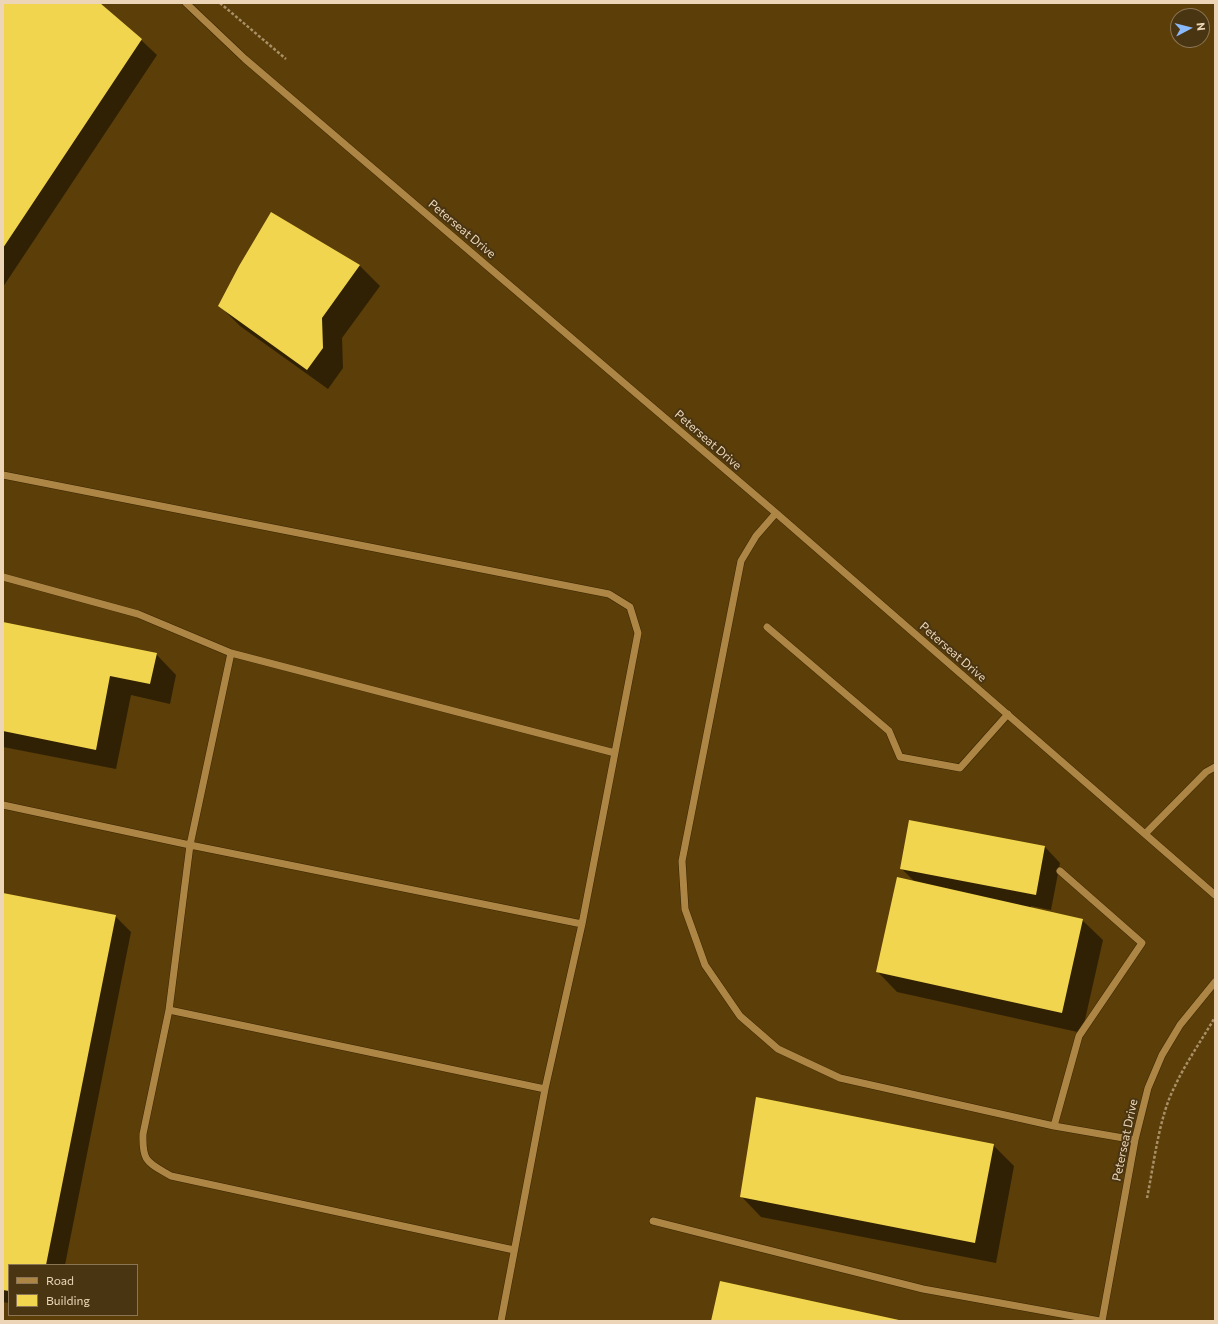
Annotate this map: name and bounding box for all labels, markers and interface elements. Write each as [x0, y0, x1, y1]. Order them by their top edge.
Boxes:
north arrow [1170, 8, 1210, 48]
text: N [1194, 22, 1208, 31]
street label: Peterseat Drive [425, 197, 499, 261]
street label: Peterseat Drive [672, 407, 744, 473]
street label: Peterseat Drive [917, 619, 989, 685]
street label: Peterseat Drive [1109, 1098, 1141, 1182]
legend [8, 1264, 138, 1316]
text: Road [46, 1273, 74, 1287]
text: Building [46, 1293, 90, 1307]

